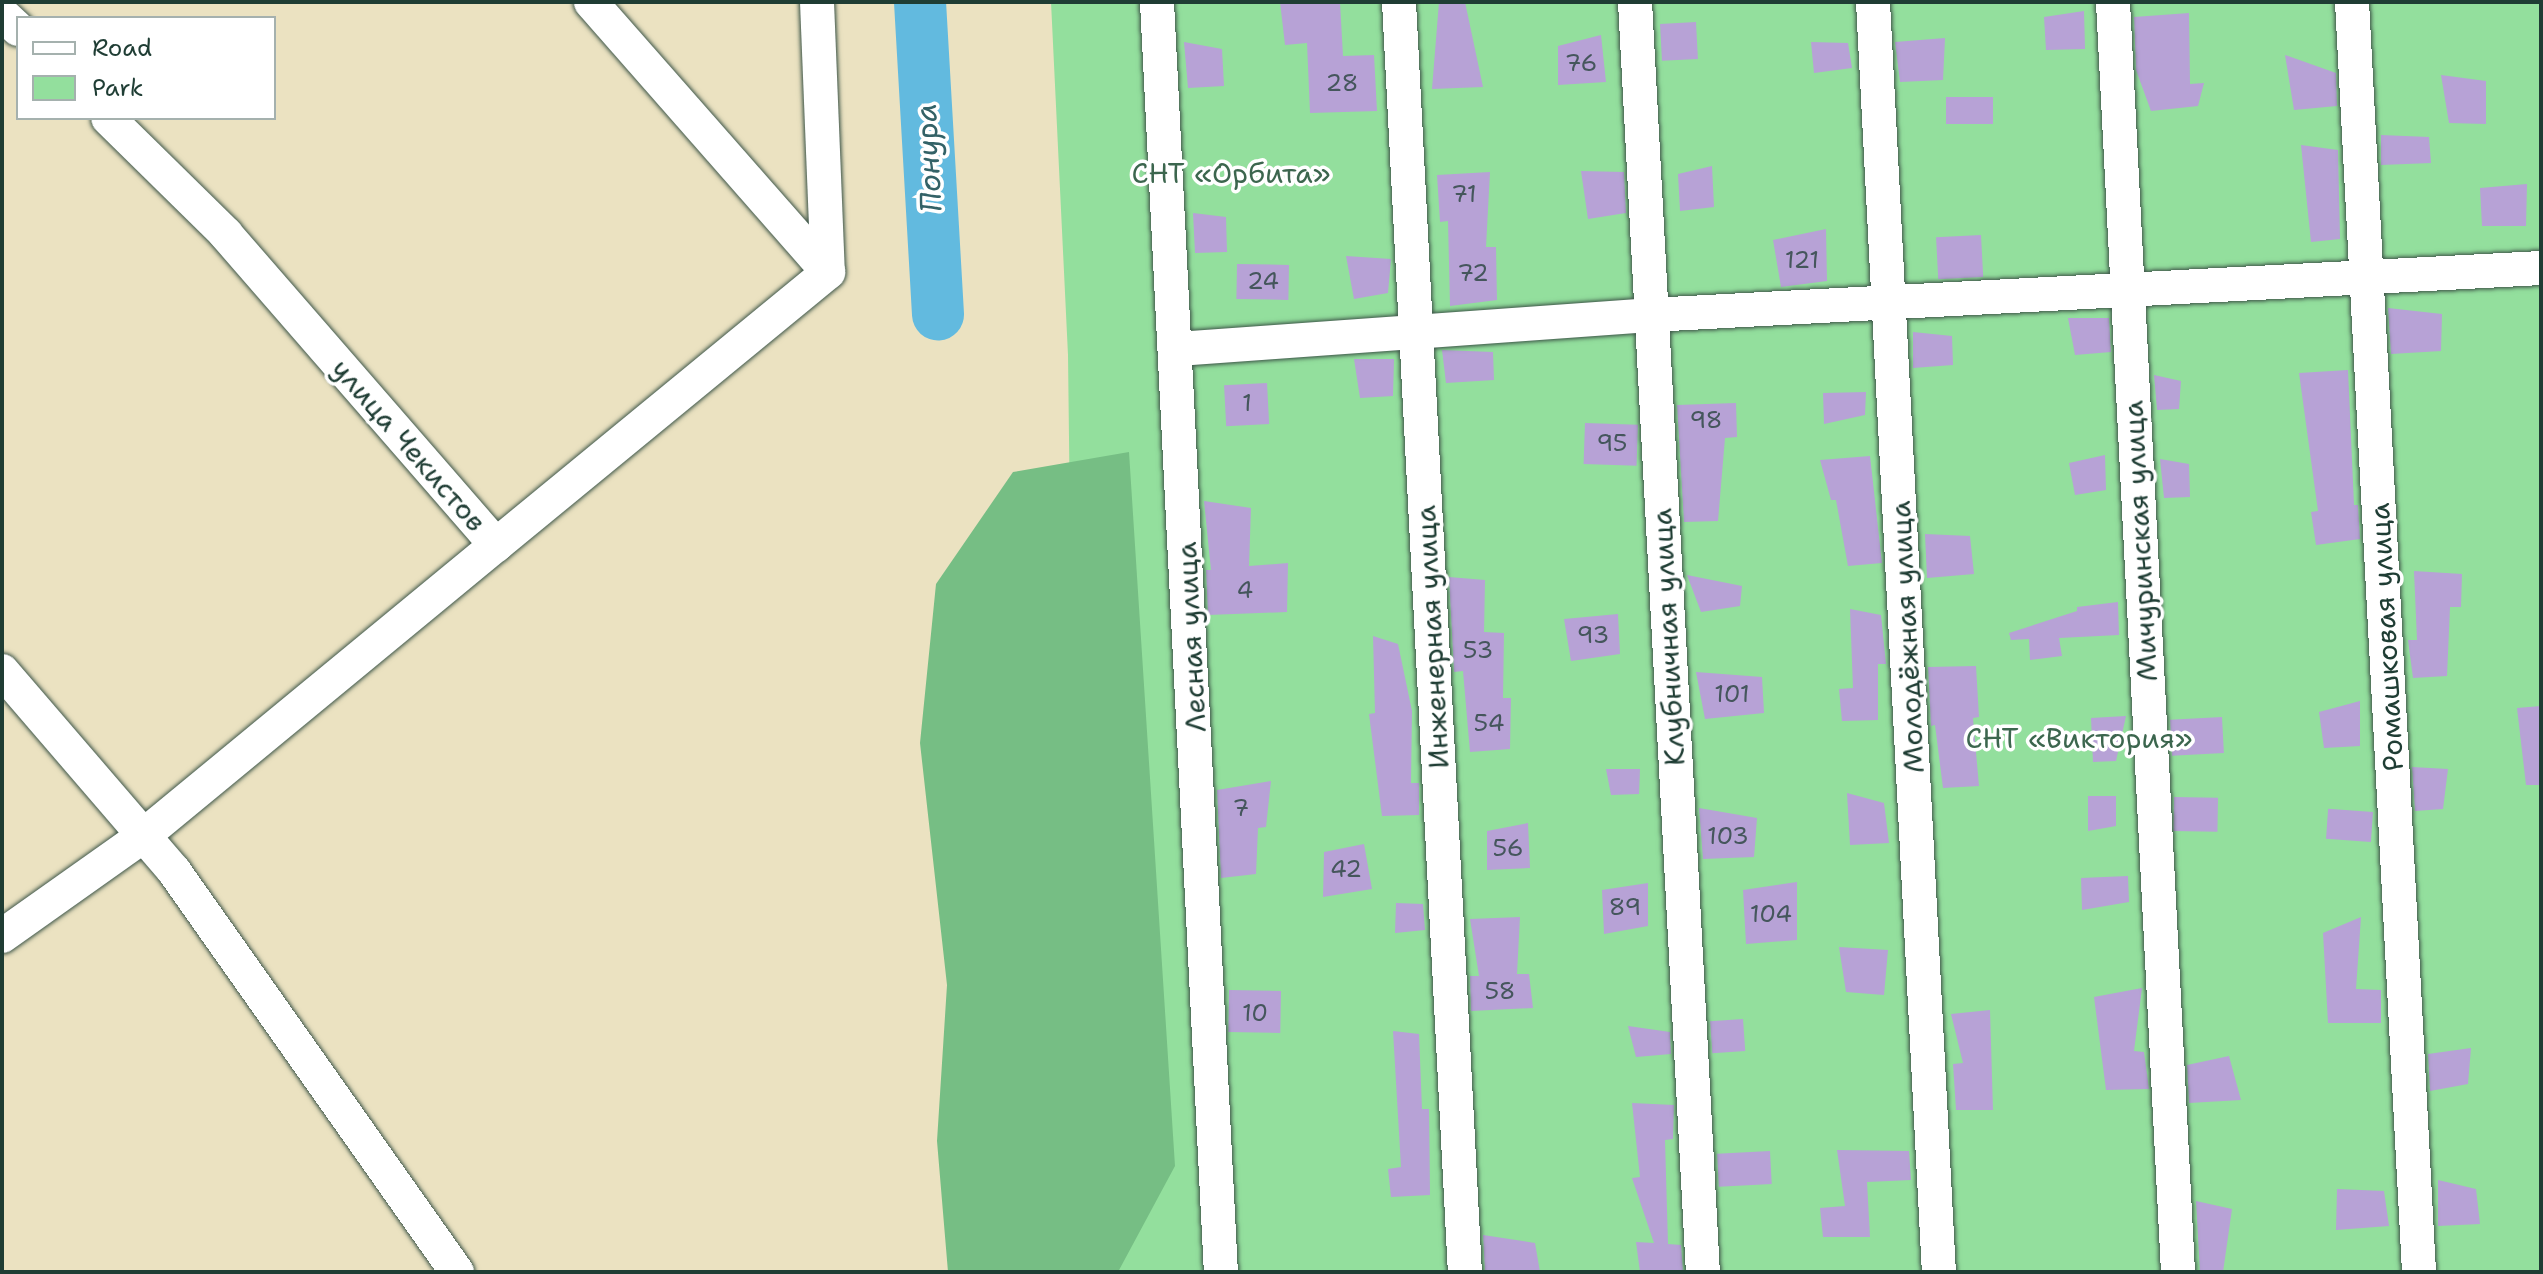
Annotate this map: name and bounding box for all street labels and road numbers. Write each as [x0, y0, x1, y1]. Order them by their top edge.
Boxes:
street label: улица Чекистов [325, 352, 493, 538]
street label: Мичуринская улица [2116, 400, 2164, 682]
street label: Молодёжная улица [1883, 500, 1931, 774]
street label: Ромашковая улица [2362, 502, 2410, 772]
street label: Инженерная улица [1408, 504, 1456, 770]
street label: Клубничная улица [1644, 507, 1692, 767]
street label: Лесная улица [1169, 541, 1213, 733]

